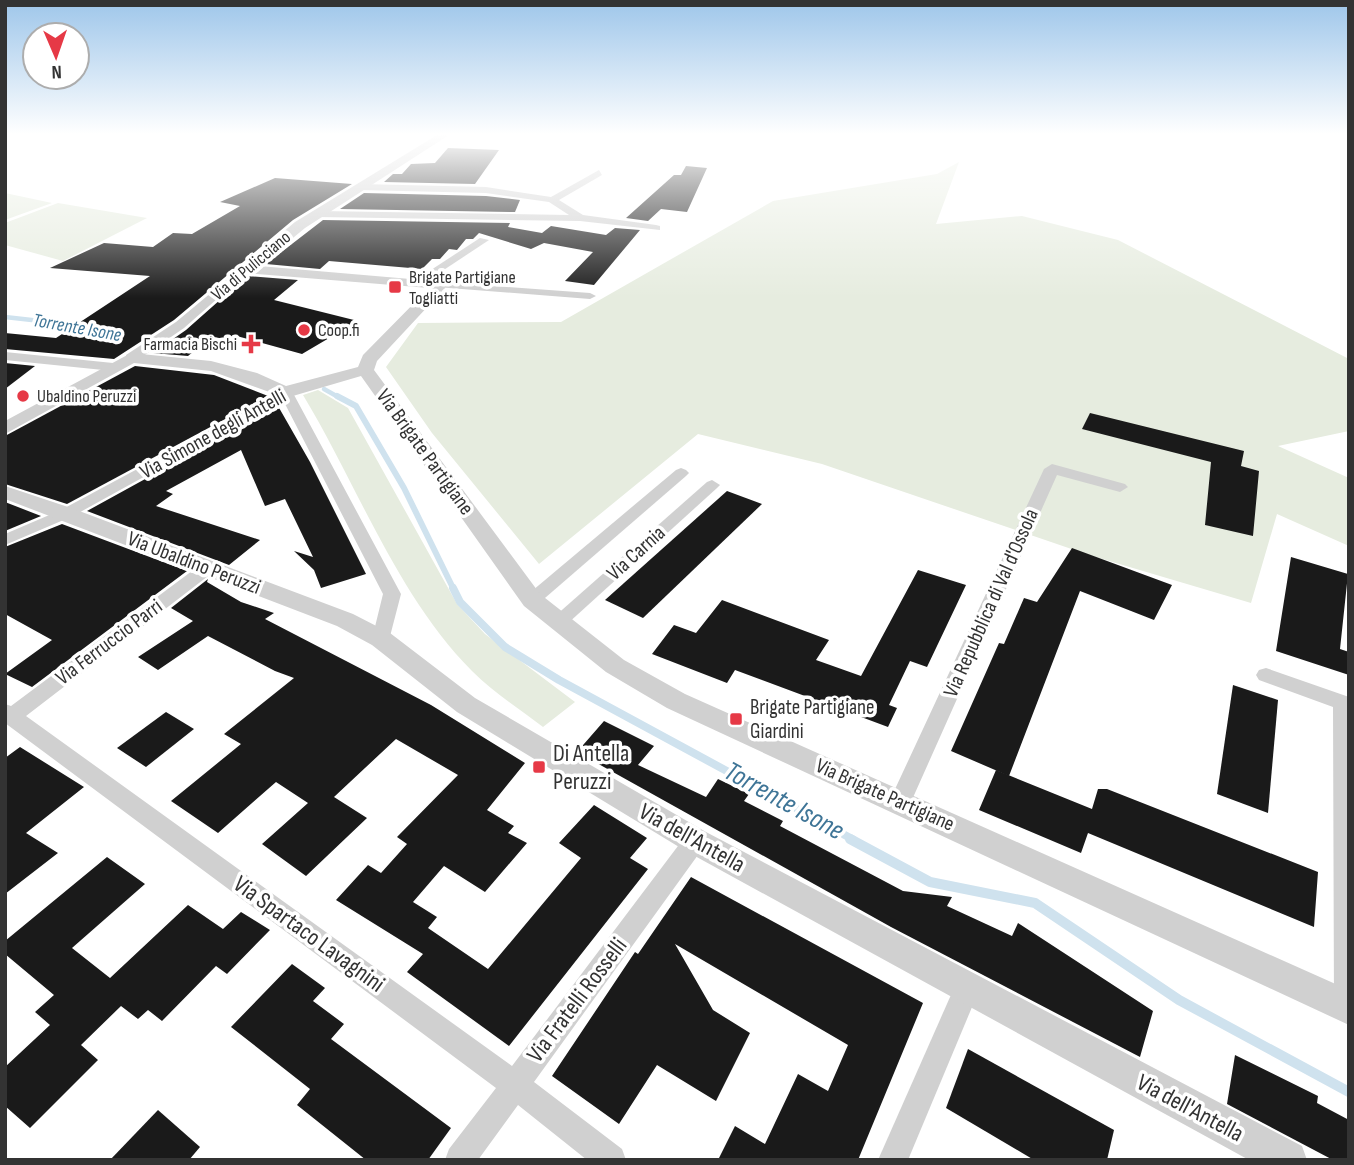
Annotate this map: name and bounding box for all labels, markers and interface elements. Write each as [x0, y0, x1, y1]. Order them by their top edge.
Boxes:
north arrow [21, 21, 91, 91]
text: N [51, 60, 62, 83]
street label: Via di Pulicciano [207, 227, 295, 305]
place label: Brigate Partigiane Togliatti [409, 267, 516, 309]
marker: Brigate Partigiane Togliatti [387, 279, 403, 295]
water label: Torrente Isone [31, 309, 124, 347]
place label: Coop.fi [318, 320, 360, 341]
marker: Coop.fi [296, 322, 312, 338]
place label: Farmacia Bischi [144, 334, 237, 355]
marker: Farmacia Bischi [243, 336, 259, 352]
street label: Via Simone degli Antelli [136, 384, 290, 484]
street label: Via Brigate Partigiane [371, 384, 479, 520]
place label: Ubaldino Peruzzi [37, 386, 136, 407]
marker: Ubaldino Peruzzi [15, 388, 31, 404]
street label: Via Repubblica di Val d'Ossola [938, 505, 1044, 701]
street label: Via Carnia [602, 520, 670, 586]
street label: Via Ubaldino Peruzzi [124, 526, 264, 600]
street label: Via Ferruccio Parri [51, 594, 167, 690]
place label: Brigate Partigiane Giardini [750, 695, 875, 744]
marker: Brigate Partigiane Giardini [728, 711, 744, 727]
place label: Di Antella Peruzzi [553, 739, 629, 796]
street label: Via Brigate Partigiane [812, 753, 958, 837]
water label: Torrente Isone [718, 755, 850, 847]
marker: Di Antella Peruzzi [531, 759, 547, 775]
street label: Via dell'Antella [634, 797, 750, 879]
street label: Via Spartaco Lavagnini [228, 869, 390, 999]
street label: Via Fratelli Rosselli [521, 932, 633, 1068]
street label: Via dell'Antella [1132, 1068, 1248, 1148]

